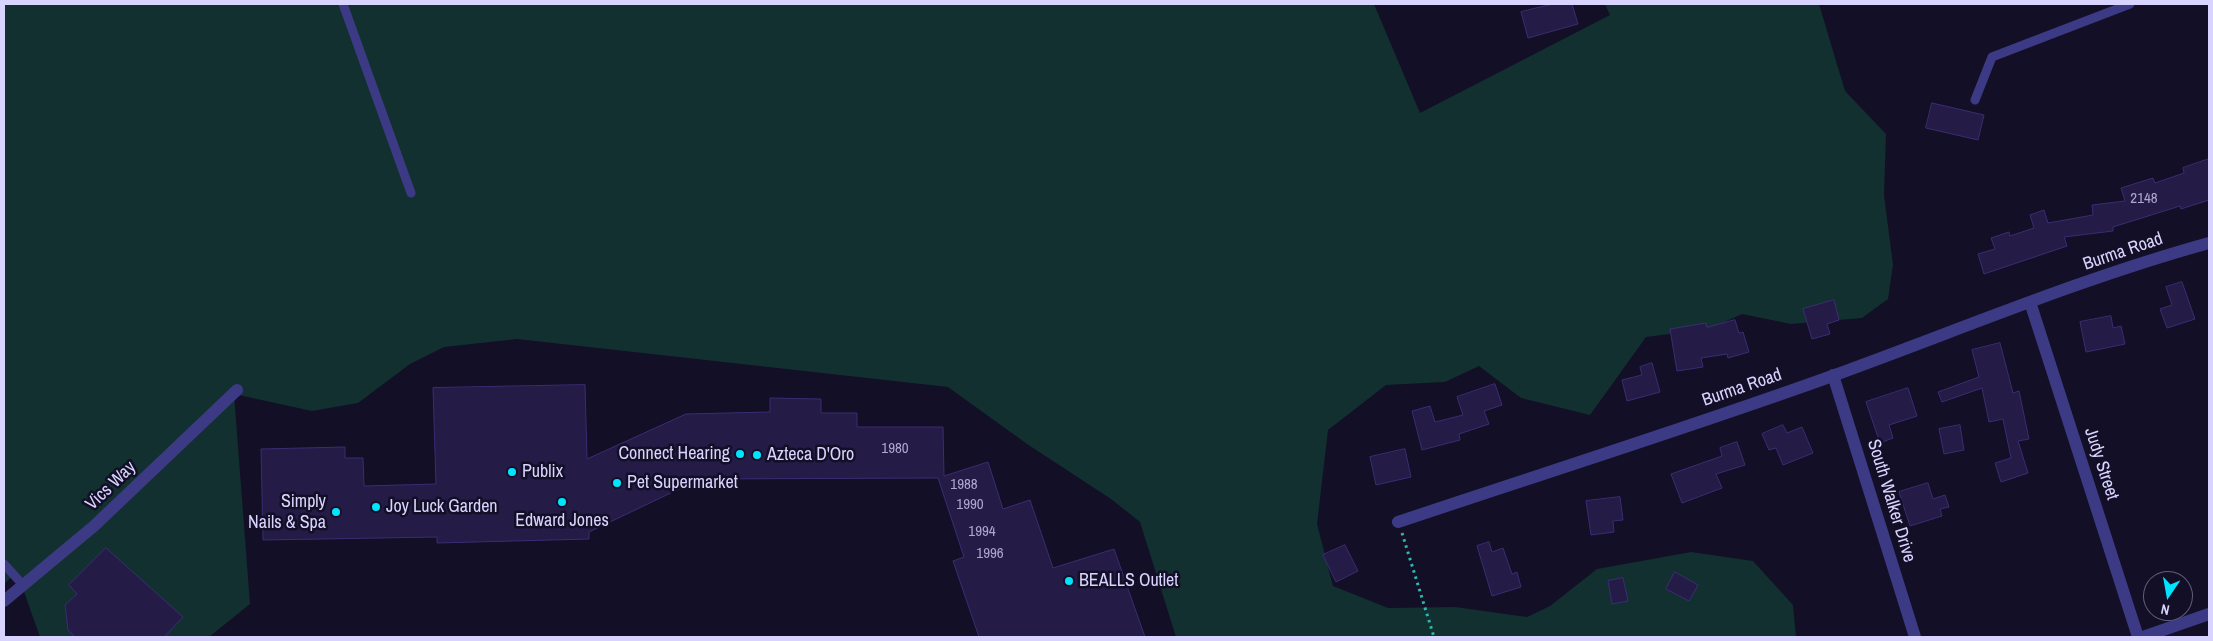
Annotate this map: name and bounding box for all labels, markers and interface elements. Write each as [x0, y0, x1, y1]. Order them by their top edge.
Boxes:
house number: 2148 [2130, 190, 2158, 208]
street label: Burma Road [2080, 228, 2166, 276]
street label: Burma Road [1699, 364, 1785, 412]
street label: Judy Street [2079, 425, 2123, 503]
street label: South Walker Drive [1862, 437, 1920, 565]
house number: 1980 [881, 440, 909, 458]
place label: Connect Hearing [618, 443, 730, 465]
place label: Azteca D'Oro [767, 444, 854, 466]
marker: Connect Hearing [734, 448, 746, 460]
marker: Azteca D'Oro [751, 449, 763, 461]
street label: Vics Way [81, 457, 141, 515]
place label: Publix [522, 461, 563, 483]
marker: Publix [506, 466, 518, 478]
place label: Pet Supermarket [627, 472, 738, 494]
house number: 1988 [950, 476, 978, 494]
marker: Pet Supermarket [611, 477, 623, 489]
place label: Simply Nails & Spa [248, 491, 326, 534]
place label: Joy Luck Garden [386, 496, 498, 518]
marker: Edward Jones [556, 496, 568, 508]
house number: 1990 [956, 496, 984, 514]
marker: Joy Luck Garden [370, 501, 382, 513]
marker: Simply Nails & Spa [330, 506, 342, 518]
place label: Edward Jones [515, 510, 609, 532]
house number: 1994 [968, 523, 996, 541]
house number: 1996 [976, 545, 1004, 563]
place label: BEALLS Outlet [1079, 570, 1178, 592]
north arrow [2143, 571, 2193, 621]
marker: BEALLS Outlet [1063, 575, 1075, 587]
text: N [2159, 600, 2171, 619]

